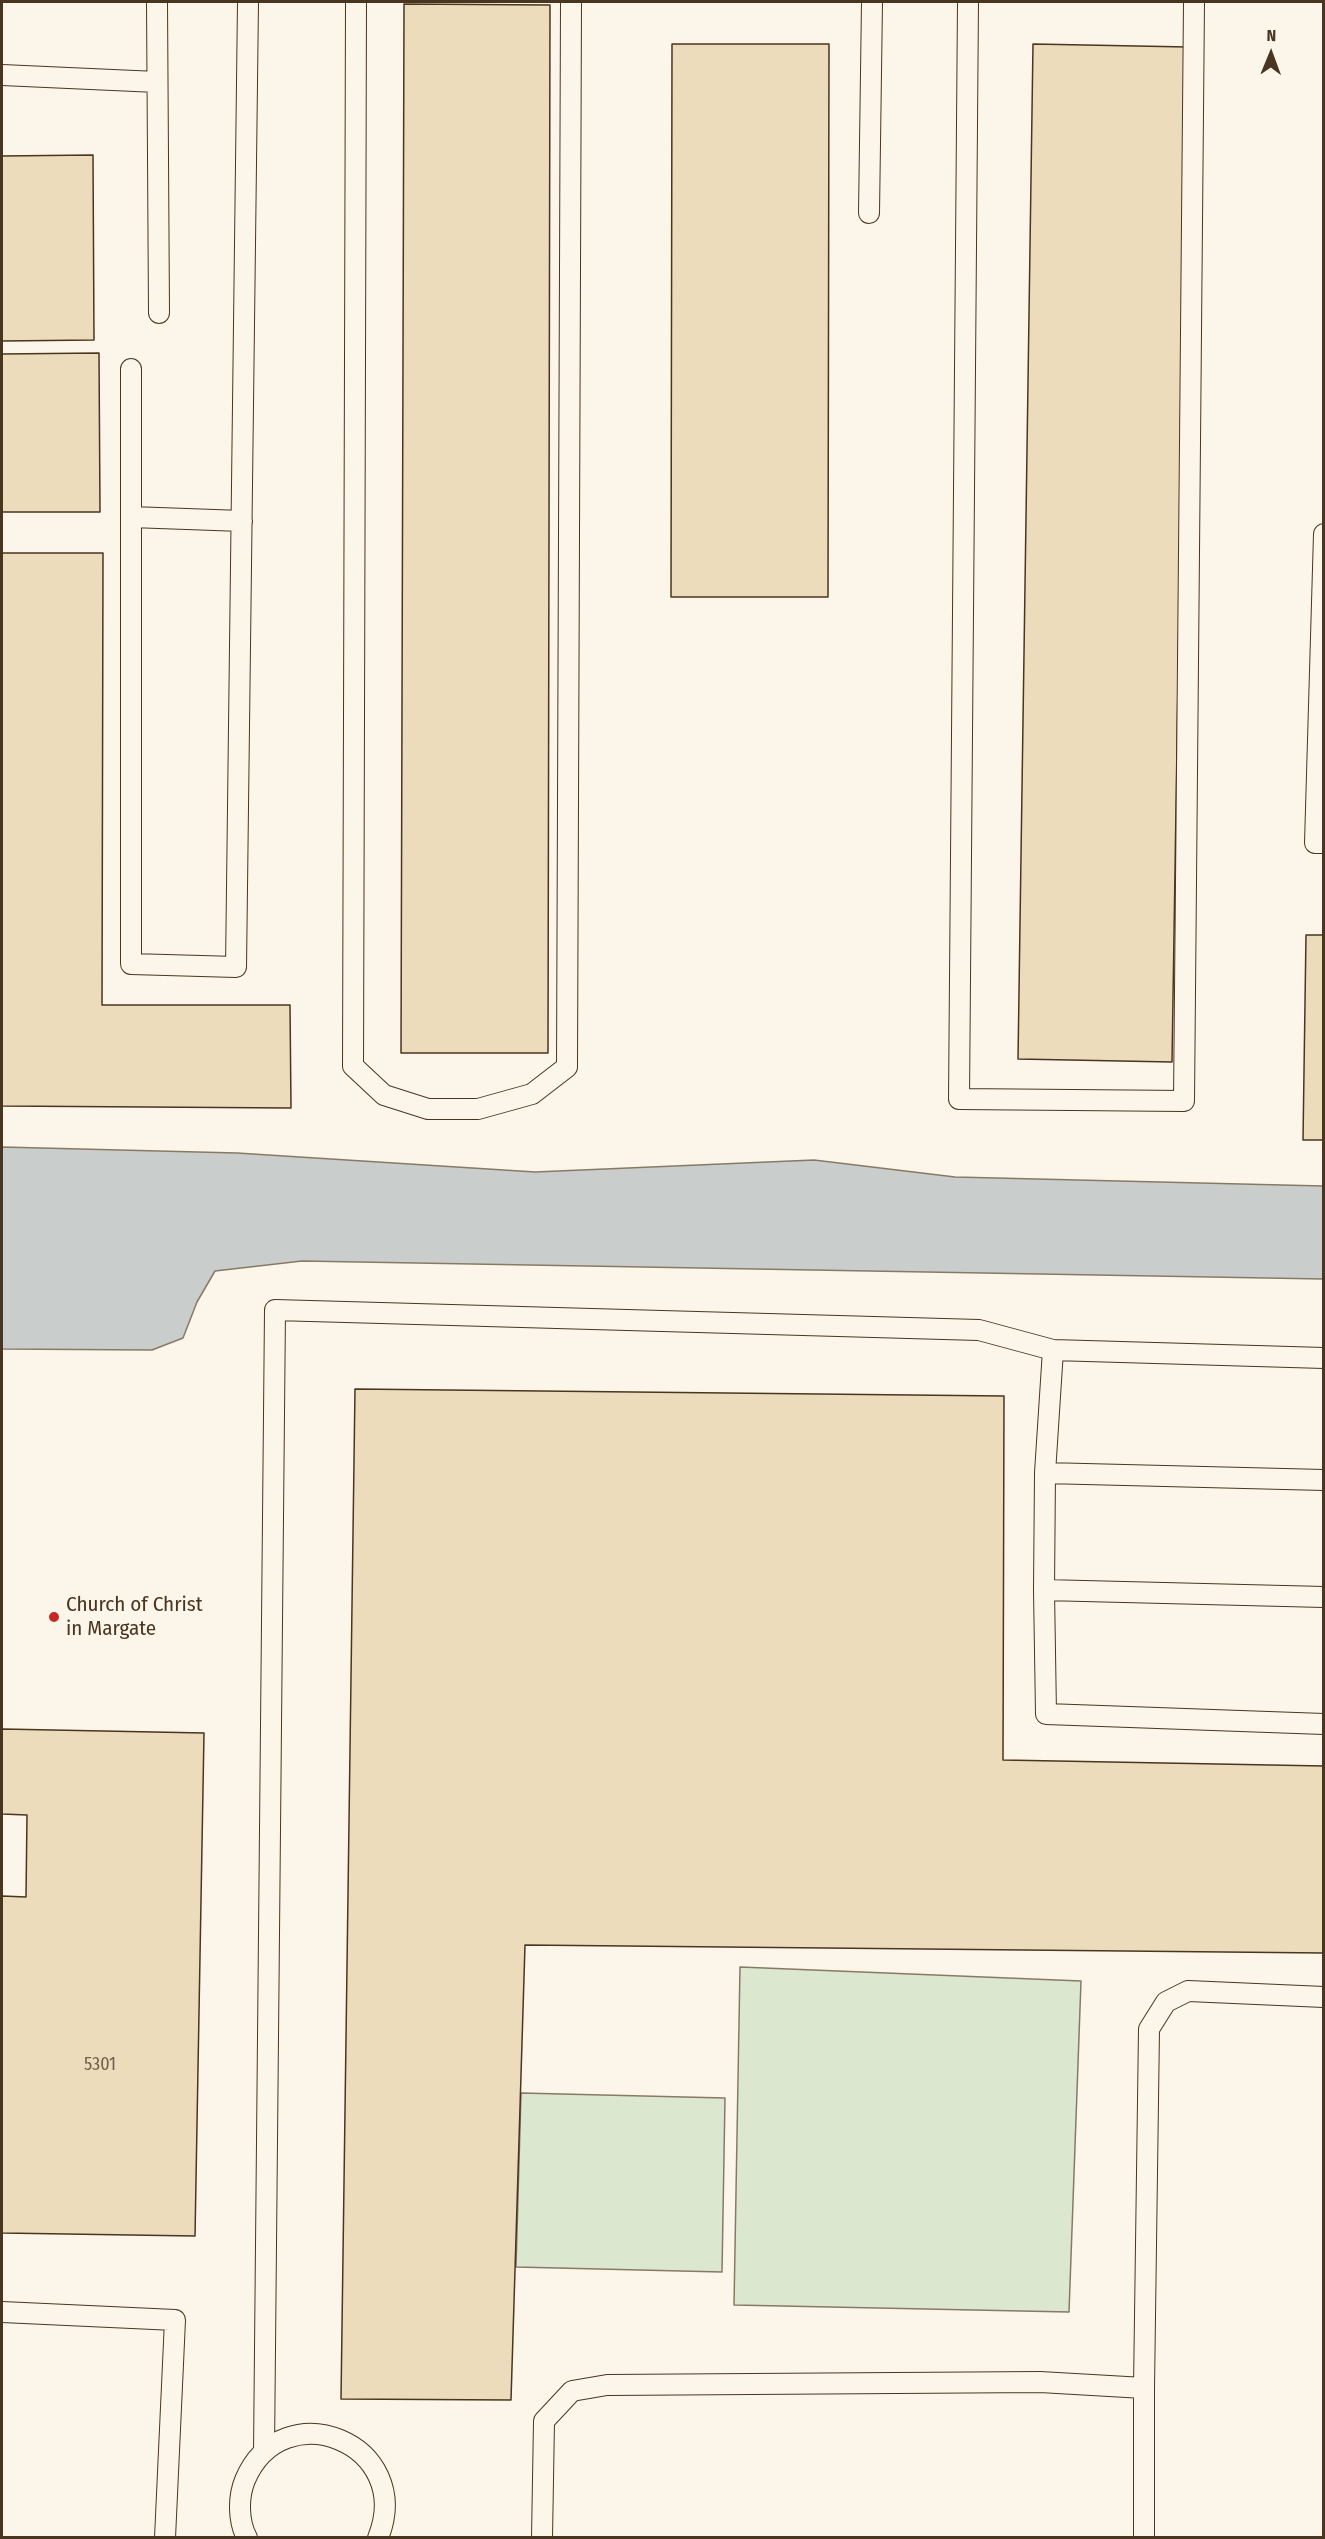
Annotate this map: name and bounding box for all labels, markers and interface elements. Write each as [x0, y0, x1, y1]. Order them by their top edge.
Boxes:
north arrow [1241, 24, 1301, 84]
text: N [1266, 26, 1276, 45]
place label: Church of Christ in Margate [66, 1592, 203, 1642]
marker: Church of Christ in Margate [47, 1610, 61, 1624]
house number: 5301 [84, 2054, 116, 2076]

